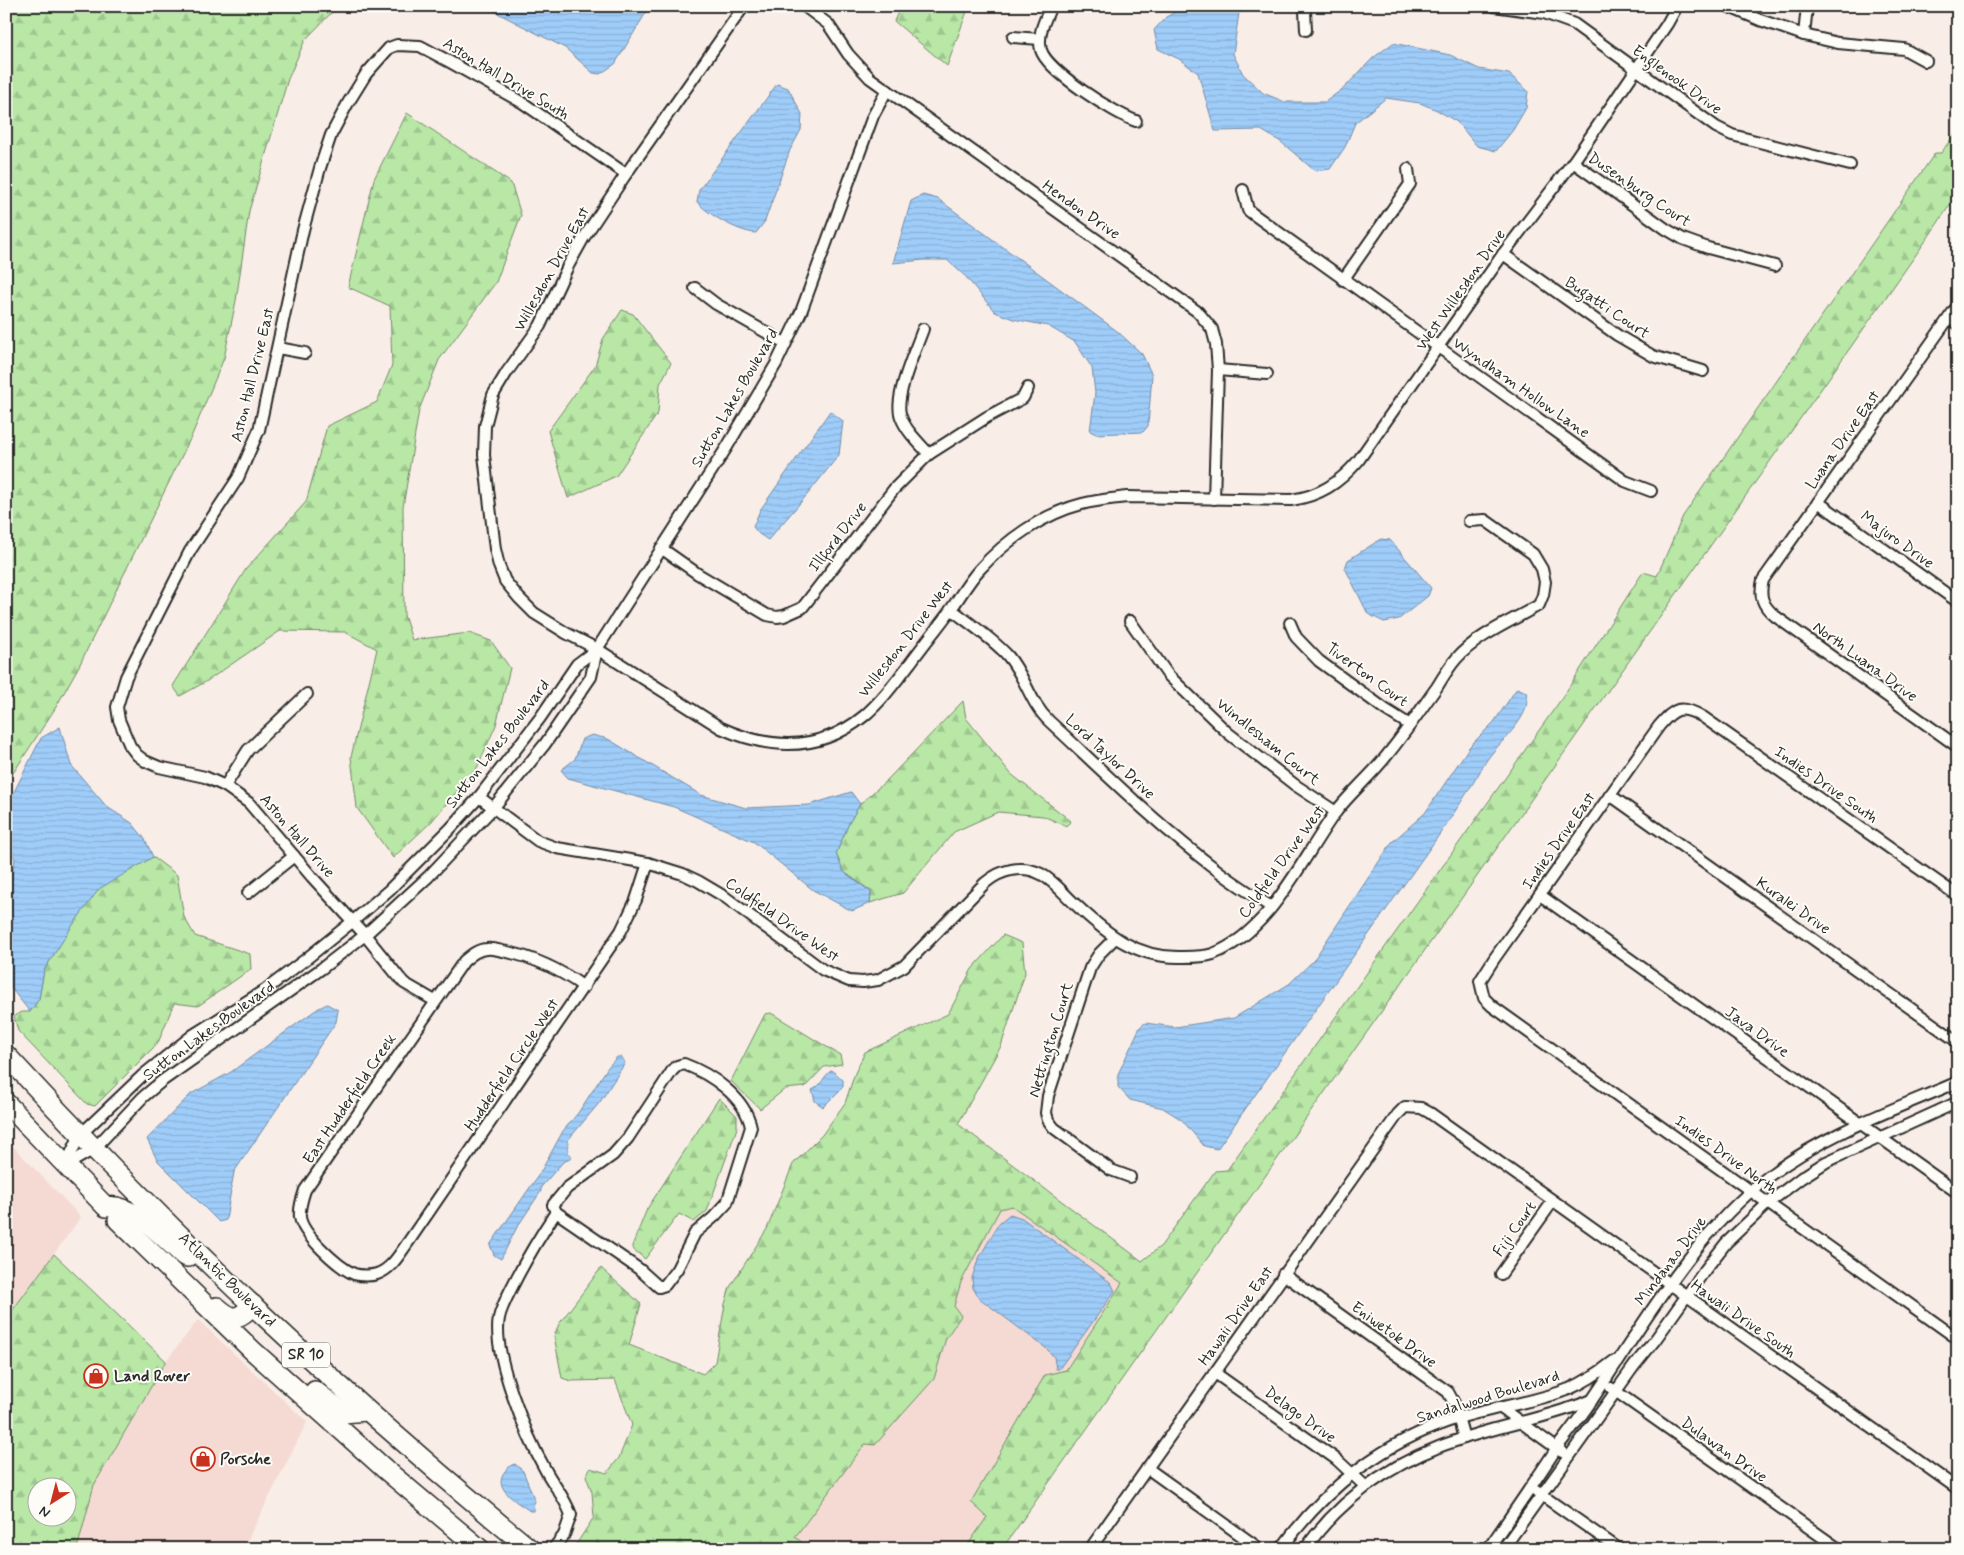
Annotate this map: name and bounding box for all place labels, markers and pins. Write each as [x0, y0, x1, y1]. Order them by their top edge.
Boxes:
shop icon: Land Rover [83, 1363, 109, 1389]
place label: Land Rover [114, 1366, 190, 1387]
shop icon: Porsche [190, 1446, 216, 1472]
place label: Porsche [220, 1449, 271, 1470]

